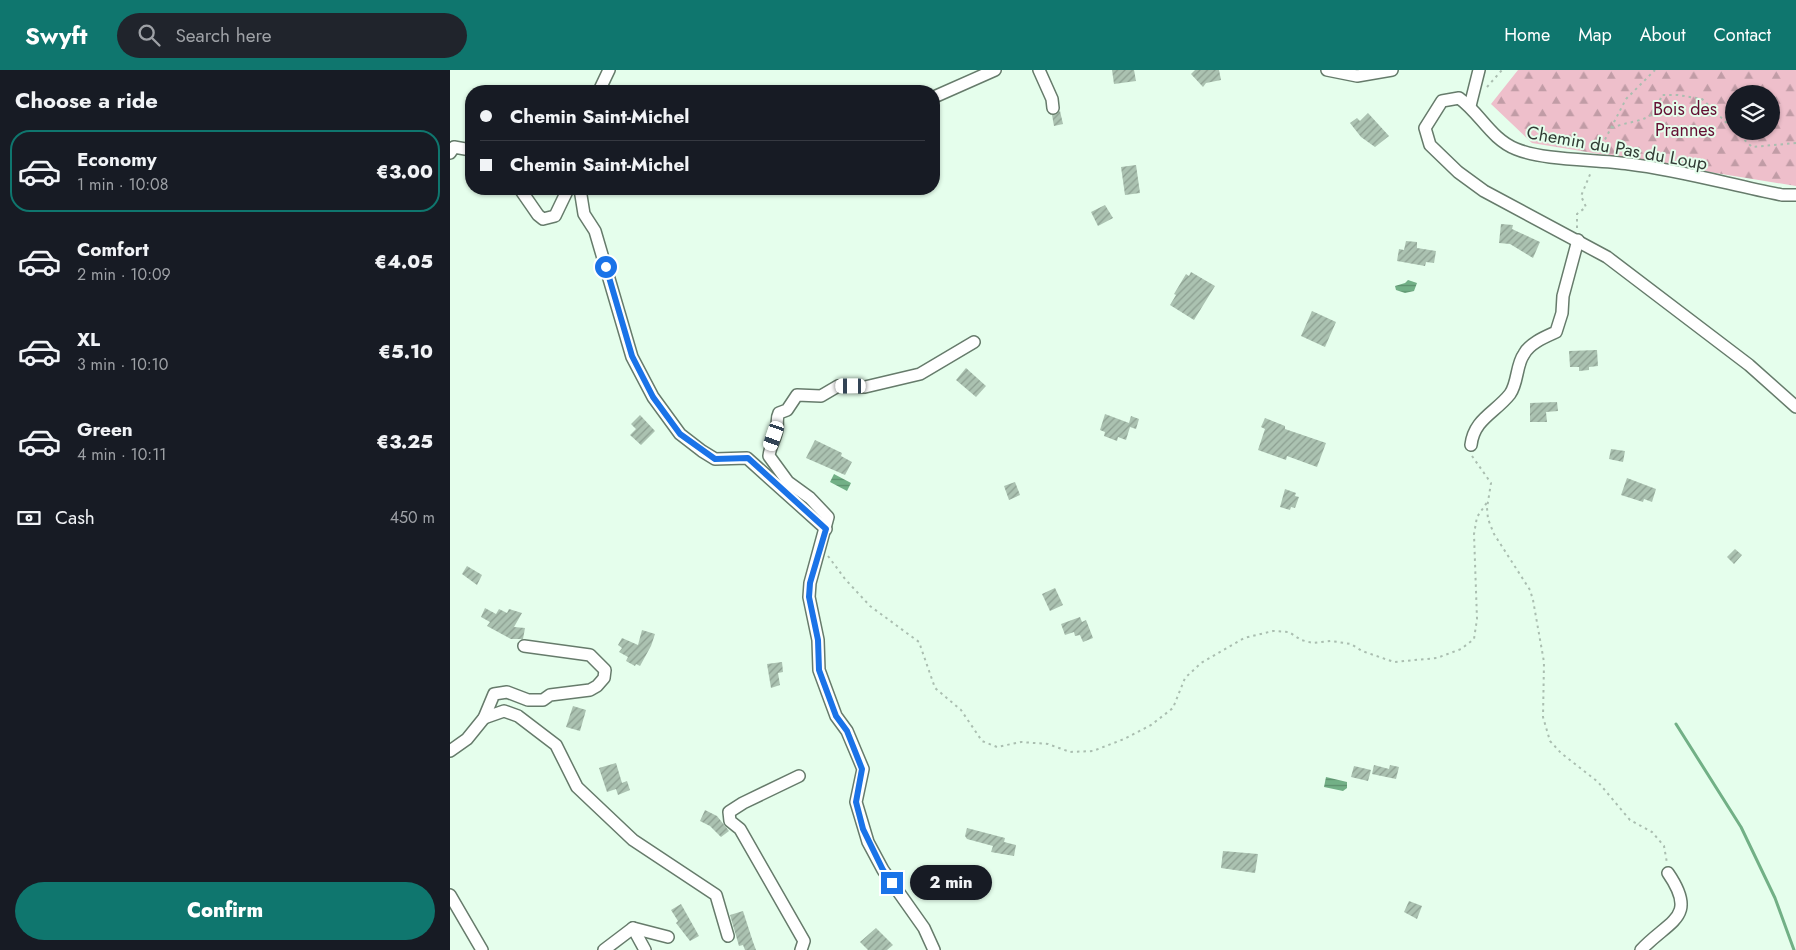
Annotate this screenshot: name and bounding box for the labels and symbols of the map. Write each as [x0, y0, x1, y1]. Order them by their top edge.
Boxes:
park label: Bois des Prannes [1653, 96, 1717, 143]
street label: Chemin du Pas du Loup [1525, 119, 1709, 177]
route start [595, 256, 617, 278]
car [836, 379, 866, 394]
car [762, 419, 785, 453]
callout: 2 min [910, 866, 992, 900]
route end [881, 872, 903, 894]

